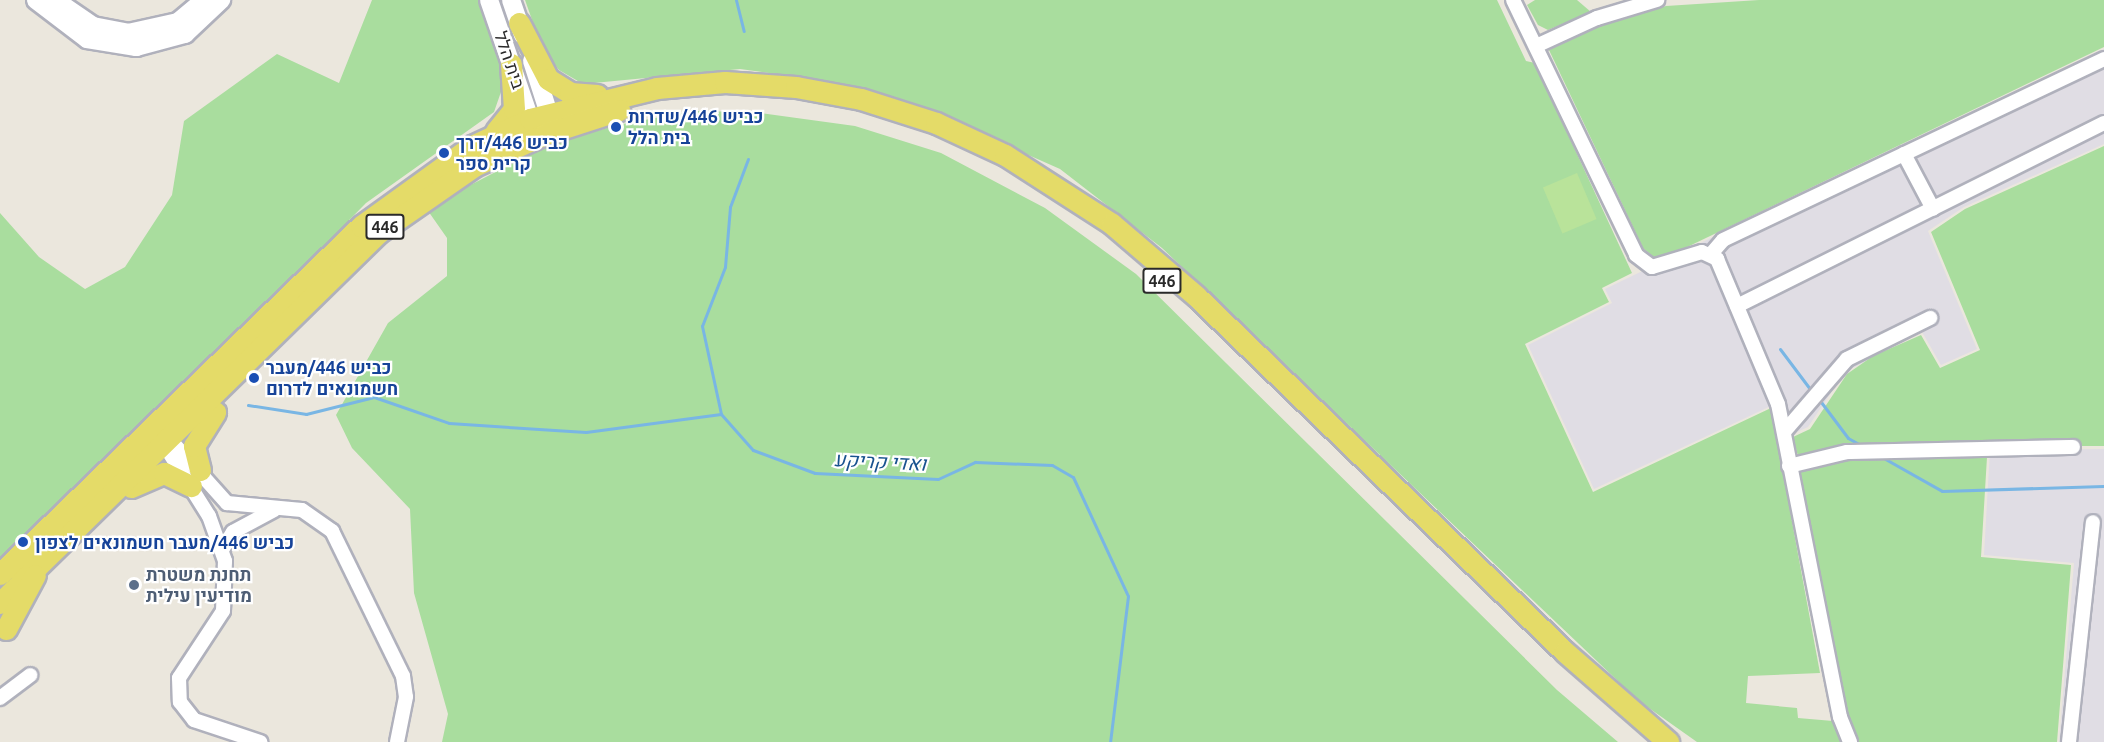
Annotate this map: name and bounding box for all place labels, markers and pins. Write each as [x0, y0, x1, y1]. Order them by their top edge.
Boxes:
place label: כביש 446/שדרות בית הלל [628, 106, 763, 148]
marker: כביש 446/שדרות בית הלל [609, 120, 623, 134]
place label: כביש 446/דרך קרית ספר [456, 132, 568, 174]
marker: כביש 446/דרך קרית ספר [437, 146, 451, 160]
place label: כביש 446/מעבר חשמונאים לדרום [266, 357, 398, 400]
marker: כביש 446/מעבר חשמונאים לדרום [247, 371, 261, 385]
place label: כביש 446/מעבר חשמונאים לצפון [35, 531, 294, 553]
marker: כביש 446/מעבר חשמונאים לצפון [16, 535, 30, 549]
place label: תחנת משטרת מודיעין עילית [146, 564, 252, 606]
marker: תחנת משטרת מודיעין עילית [127, 578, 141, 592]

